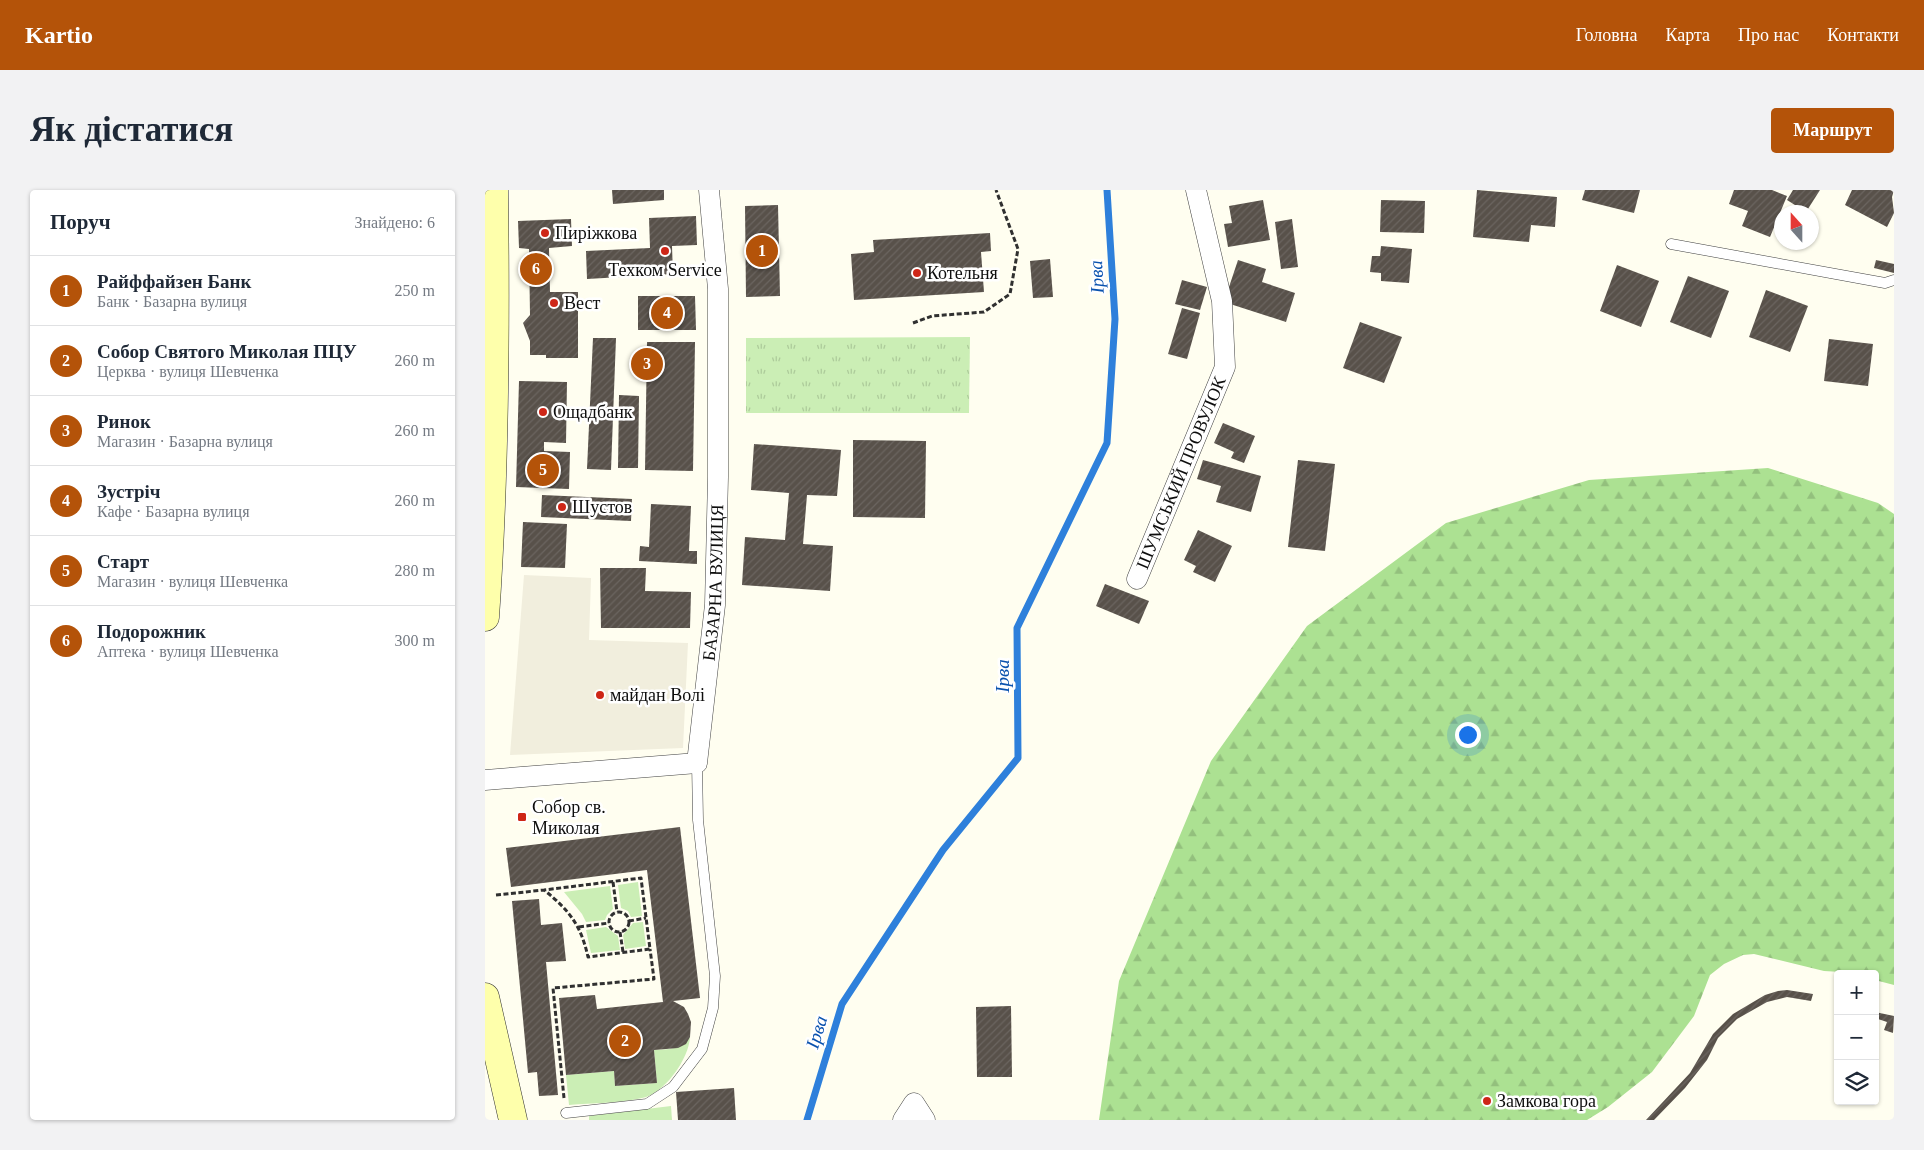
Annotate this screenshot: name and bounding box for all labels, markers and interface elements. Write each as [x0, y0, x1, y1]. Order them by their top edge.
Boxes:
text: Kartio [25, 22, 93, 48]
text: Головна [1576, 25, 1637, 45]
text: Карта [1665, 25, 1710, 45]
text: Про нас [1738, 25, 1799, 45]
text: Контакти [1827, 25, 1899, 45]
button: Маршрут [1771, 108, 1894, 153]
text: Як дістатися [30, 110, 233, 149]
north arrow [1774, 205, 1819, 250]
text: Поруч [50, 210, 111, 234]
text: Знайдено: 6 [355, 214, 435, 231]
place label: Пиріжкова [555, 223, 637, 243]
marker: Пиріжкова [539, 227, 551, 239]
pin: 1 [746, 232, 778, 270]
marker: Техком Service [659, 245, 671, 257]
pin: 6 [520, 250, 552, 288]
place label: Техком Service [608, 260, 722, 280]
water label: Ірва [1085, 260, 1108, 295]
place label: Котельня [927, 263, 998, 283]
marker: Котельня [911, 267, 923, 279]
text: Райффайзен Банк [97, 271, 252, 292]
text: 1 [62, 282, 70, 299]
text: 250 m [395, 282, 435, 299]
text: Банк · Базарна вулиця [97, 293, 247, 310]
place label: Вест [564, 293, 600, 313]
pin: 4 [651, 294, 683, 332]
marker: Вест [548, 297, 560, 309]
text: Собор Святого Миколая ПЦУ [97, 341, 357, 362]
pin: 3 [631, 345, 663, 383]
text: 2 [62, 352, 70, 369]
text: 260 m [395, 352, 435, 369]
text: Церква · вулиця Шевченка [97, 363, 279, 380]
street label: ШУМСЬКИЙ ПРОВУЛОК [1132, 373, 1230, 572]
place label: Ощадбанк [553, 402, 633, 422]
marker: Ощадбанк [537, 406, 549, 418]
text: Ринок [97, 411, 151, 432]
text: 3 [62, 422, 70, 439]
text: 260 m [395, 422, 435, 439]
text: Магазин · Базарна вулиця [97, 433, 273, 450]
pin: 5 [527, 451, 559, 489]
text: Зустріч [97, 481, 161, 502]
text: 4 [62, 492, 70, 509]
text: 260 m [395, 492, 435, 509]
place label: Шустов [572, 497, 632, 517]
marker: Шустов [556, 501, 568, 513]
text: Кафе · Базарна вулиця [97, 503, 250, 520]
street label: БАЗАРНА ВУЛИЦЯ [699, 504, 727, 662]
text: Старт [97, 551, 149, 572]
text: 5 [62, 562, 70, 579]
text: 280 m [395, 562, 435, 579]
text: Магазин · вулиця Шевченка [97, 573, 288, 590]
text: Подорожник [97, 621, 206, 642]
text: 6 [62, 632, 70, 649]
text: 300 m [395, 632, 435, 649]
text: Аптека · вулиця Шевченка [97, 643, 278, 660]
water label: Ірва [992, 659, 1013, 694]
place label: майдан Волі [610, 685, 705, 705]
marker: майдан Волі [594, 689, 606, 701]
your location [1455, 722, 1481, 748]
place label: Собор св. Миколая [532, 797, 606, 838]
marker: Собор св. Миколая [516, 811, 528, 823]
map controls [1834, 970, 1879, 1105]
button: + [1834, 970, 1879, 1015]
water label: Ірва [801, 1013, 831, 1052]
button: − [1834, 1015, 1879, 1060]
pin: 2 [609, 1022, 641, 1060]
button: layers [1834, 1060, 1879, 1105]
place label: Замкова гора [1497, 1091, 1596, 1111]
marker: Замкова гора [1481, 1095, 1493, 1107]

